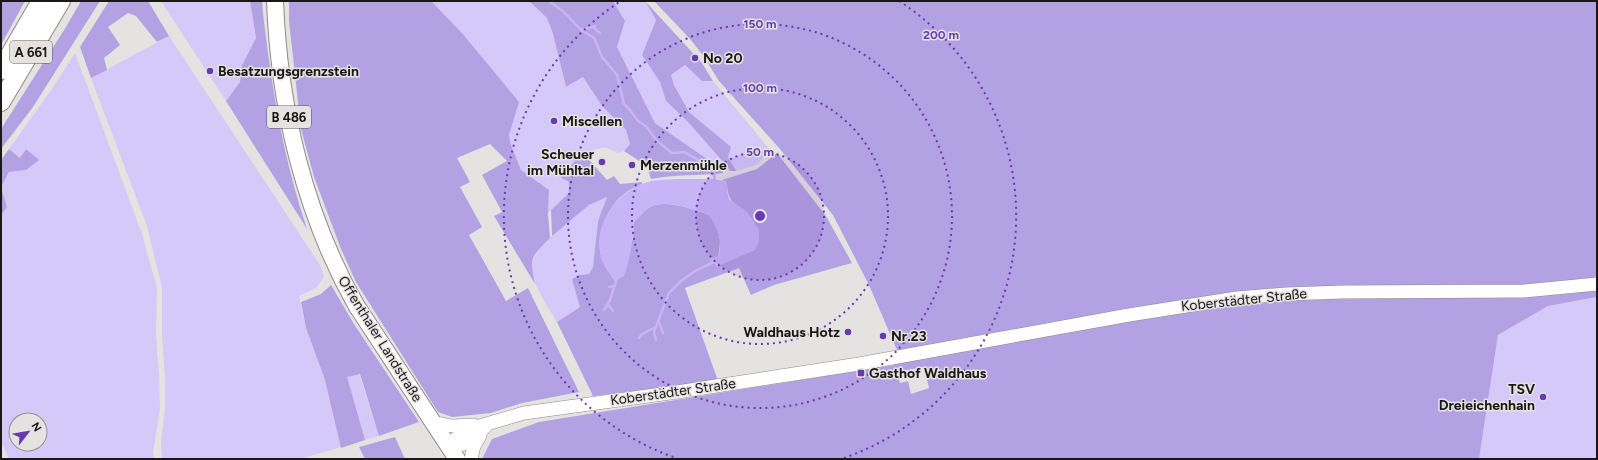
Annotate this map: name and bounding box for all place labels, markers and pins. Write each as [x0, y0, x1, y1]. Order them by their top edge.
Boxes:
place label: No 20 [703, 50, 742, 67]
marker: No 20 [690, 53, 700, 63]
place label: Besatzungsgrenzstein [218, 63, 359, 80]
marker: Besatzungsgrenzstein [205, 66, 215, 76]
place label: Miscellen [562, 113, 622, 130]
marker: Miscellen [549, 116, 559, 126]
place label: Scheuer im Mühltal [527, 146, 595, 179]
marker: Scheuer im Mühltal [597, 157, 607, 167]
place label: Merzenmühle [640, 157, 727, 174]
marker: Merzenmühle [627, 160, 637, 170]
centre of rings [753, 209, 767, 223]
place label: Waldhaus Hotz [743, 324, 840, 341]
marker: Waldhaus Hotz [843, 327, 853, 337]
place label: Nr.23 [891, 328, 927, 345]
marker: Nr.23 [878, 331, 888, 341]
place label: Gasthof Waldhaus [869, 365, 987, 382]
marker: Gasthof Waldhaus [856, 368, 866, 378]
place label: TSV Dreieichenhain [1439, 381, 1535, 414]
marker: TSV Dreieichenhain [1538, 392, 1548, 402]

